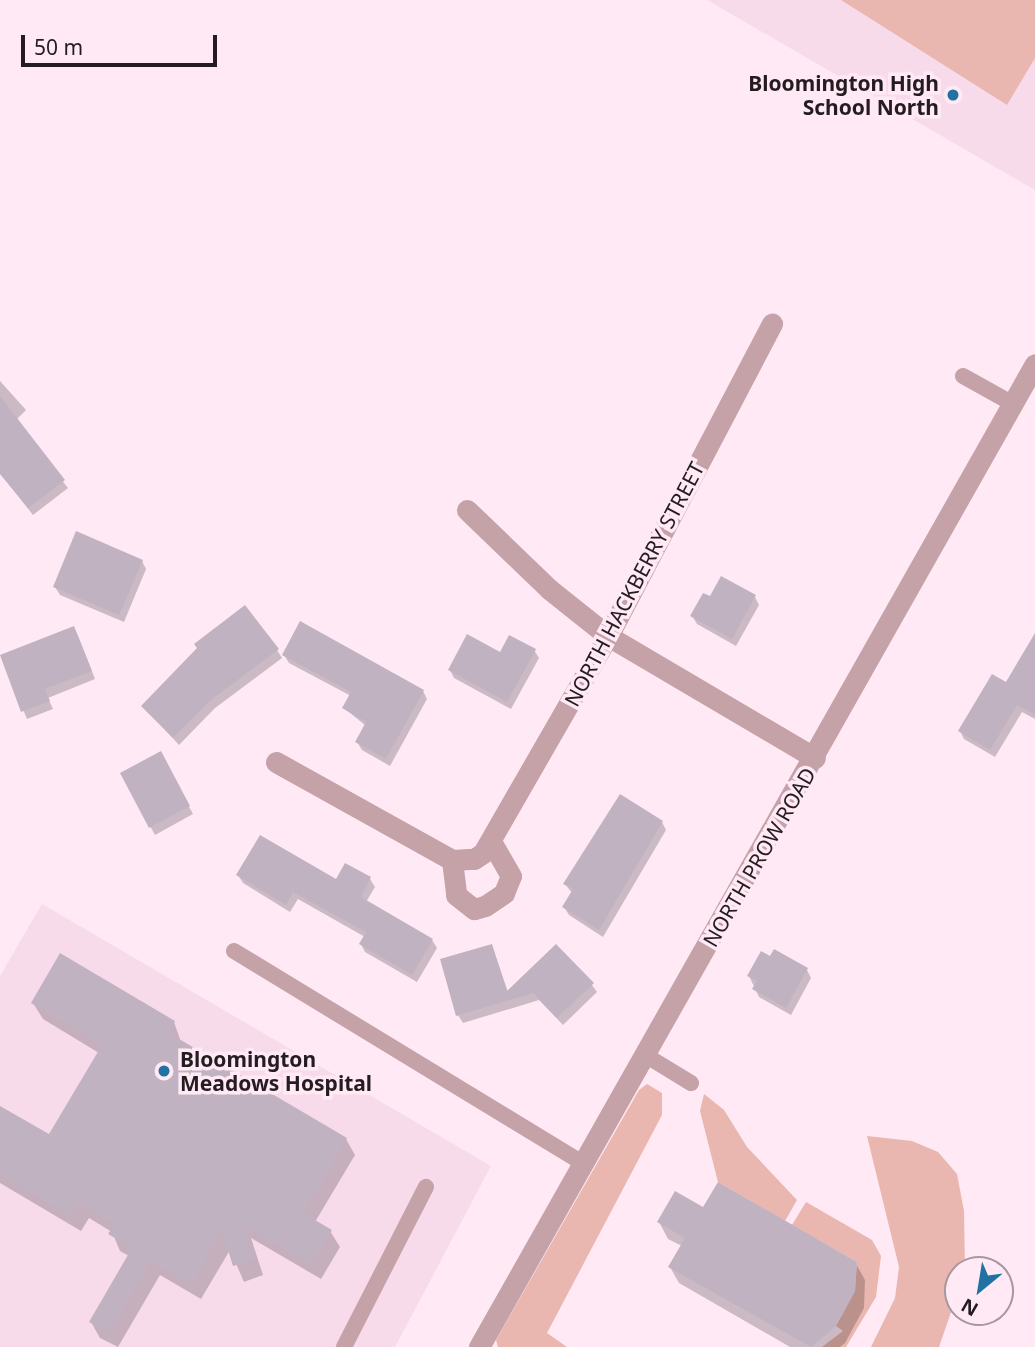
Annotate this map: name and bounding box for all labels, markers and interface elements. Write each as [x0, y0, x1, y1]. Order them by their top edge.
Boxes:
scale bar [24, 21, 220, 65]
text: 50 m [34, 33, 83, 61]
place label: Bloomington High School North [748, 70, 939, 120]
marker: Bloomington High School North [945, 87, 961, 103]
street label: NORTH HACKBERRY STREET [559, 458, 709, 710]
street label: NORTH PROW ROAD [697, 763, 821, 951]
place label: Bloomington Meadows Hospital [180, 1046, 372, 1096]
marker: Bloomington Meadows Hospital [154, 1061, 174, 1081]
north arrow [944, 1256, 1014, 1326]
text: N [956, 1292, 983, 1323]

